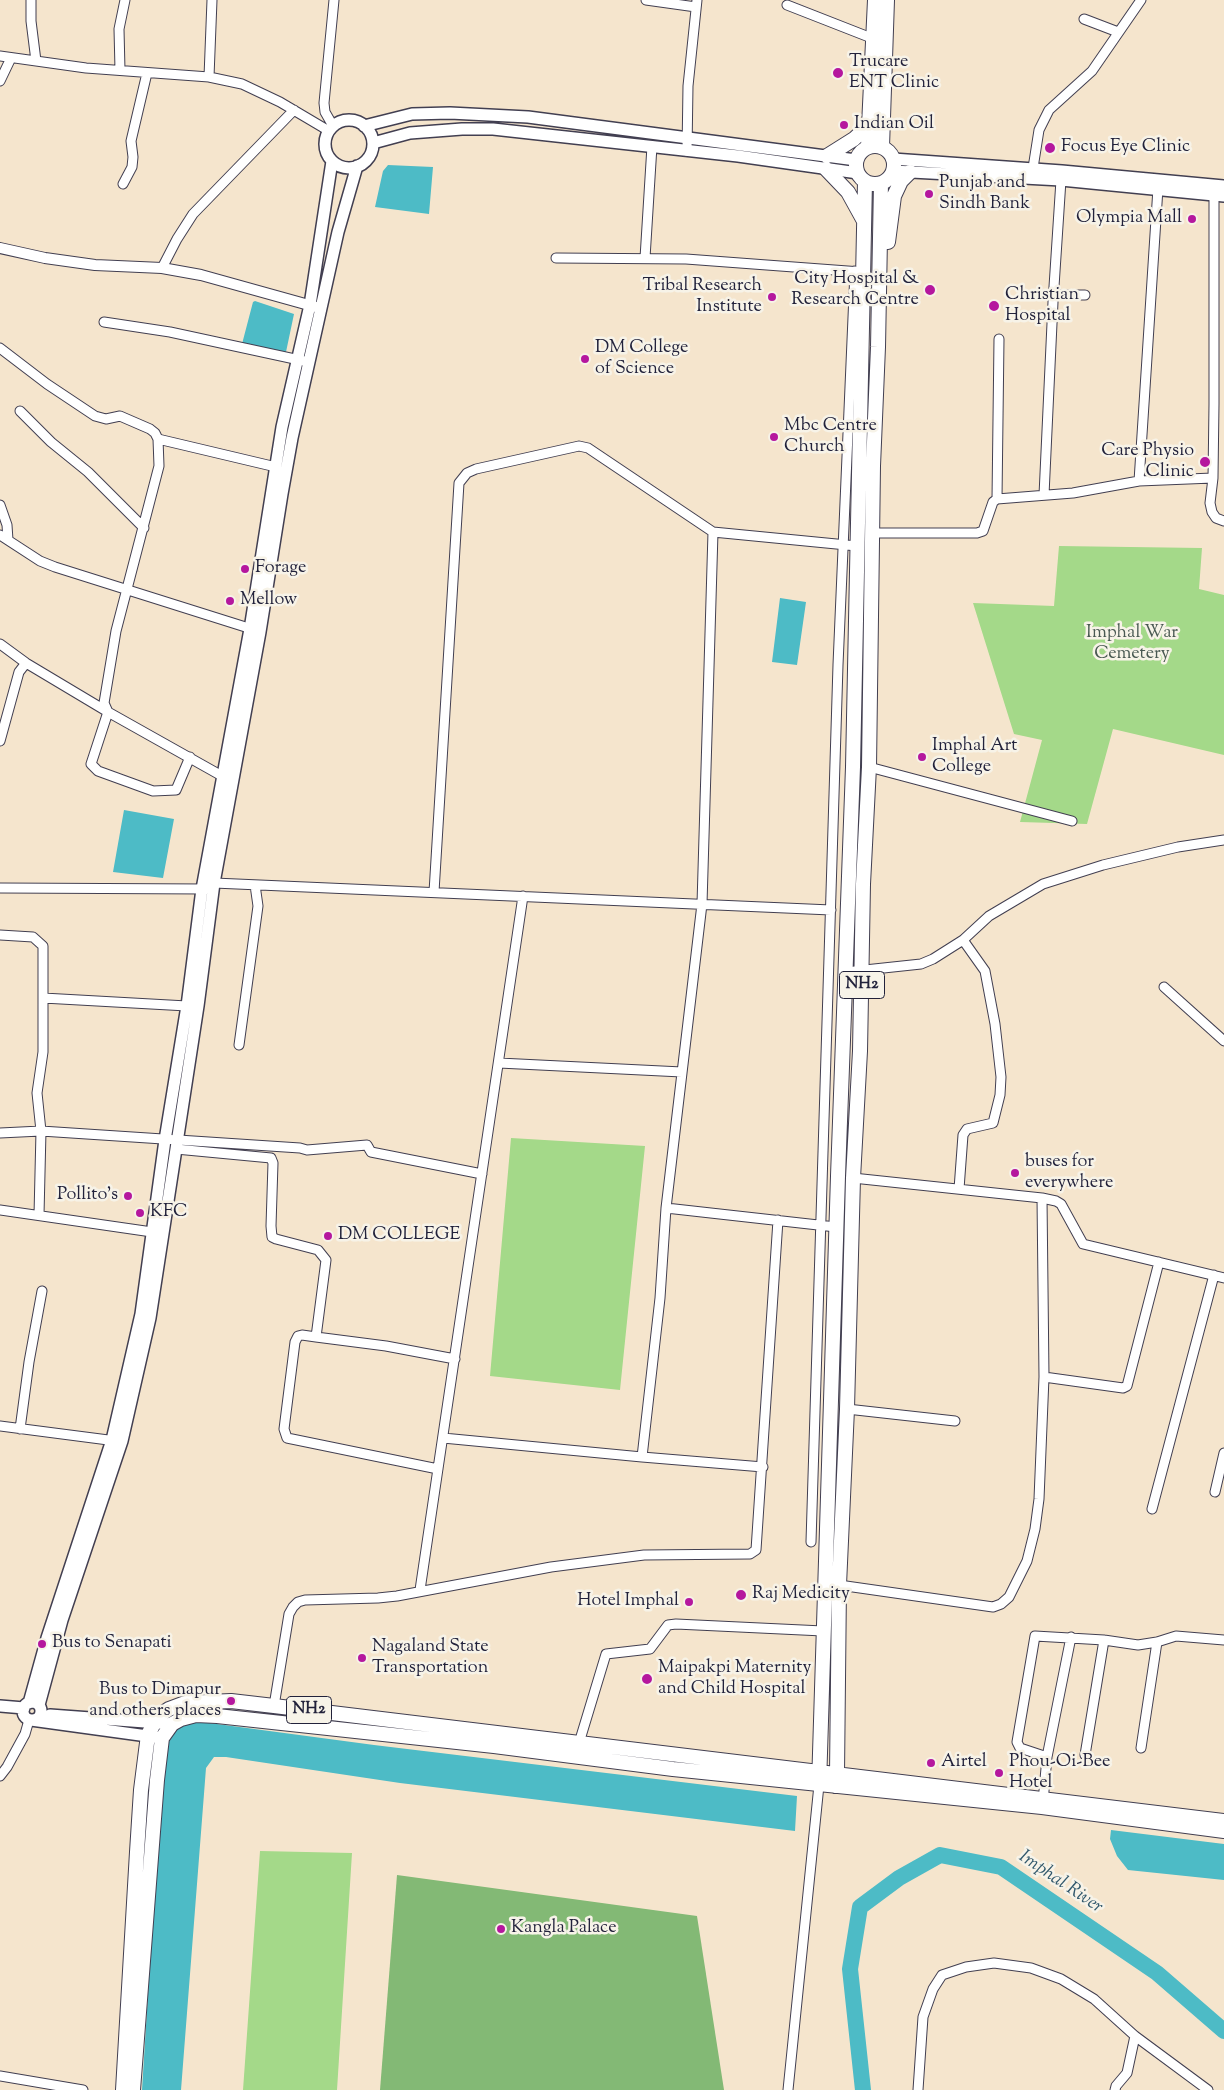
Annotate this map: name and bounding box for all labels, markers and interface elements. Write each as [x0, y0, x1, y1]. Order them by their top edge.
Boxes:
place label: Trucare ENT Clinic [849, 52, 939, 94]
marker: Trucare ENT Clinic [831, 66, 845, 80]
place label: Indian Oil [854, 114, 934, 136]
marker: Indian Oil [838, 119, 850, 131]
place label: Focus Eye Clinic [1061, 137, 1190, 159]
marker: Focus Eye Clinic [1043, 141, 1057, 155]
place label: Punjab and Sindh Bank [939, 173, 1030, 215]
marker: Punjab and Sindh Bank [923, 188, 935, 200]
place label: Olympia Mall [1076, 208, 1182, 230]
marker: Olympia Mall [1186, 213, 1198, 225]
place label: City Hospital & Research Centre [791, 269, 919, 312]
place label: Tribal Research Institute [643, 276, 762, 318]
marker: City Hospital & Research Centre [923, 283, 937, 297]
place label: Christian Hospital [1005, 285, 1079, 328]
marker: Tribal Research Institute [766, 291, 778, 303]
marker: Christian Hospital [987, 299, 1001, 313]
place label: DM College of Science [595, 338, 688, 380]
marker: DM College of Science [579, 353, 591, 365]
place label: Mbc Centre Church [784, 416, 877, 458]
marker: Mbc Centre Church [768, 431, 780, 443]
place label: Care Physio Clinic [1101, 441, 1194, 484]
marker: Care Physio Clinic [1198, 455, 1212, 469]
place label: Forage [255, 558, 306, 580]
marker: Forage [239, 563, 251, 575]
place label: Mellow [240, 590, 297, 612]
marker: Mellow [224, 595, 236, 607]
park label: Imphal War Cemetery [1086, 623, 1178, 666]
place label: Imphal Art College [932, 736, 1017, 779]
marker: Imphal Art College [916, 751, 928, 763]
road number: NH2 [840, 972, 884, 998]
place label: buses for everywhere [1025, 1152, 1113, 1194]
marker: buses for everywhere [1009, 1167, 1021, 1179]
place label: Pollito's [57, 1185, 118, 1207]
marker: Pollito's [122, 1190, 134, 1202]
place label: KFC [150, 1202, 188, 1224]
marker: KFC [134, 1207, 146, 1219]
place label: DM COLLEGE [338, 1225, 460, 1247]
marker: DM COLLEGE [322, 1230, 334, 1242]
place label: Raj Medicity [752, 1584, 850, 1606]
marker: Raj Medicity [734, 1588, 748, 1602]
place label: Hotel Imphal [577, 1591, 679, 1613]
marker: Hotel Imphal [683, 1596, 695, 1608]
place label: Bus to Senapati [52, 1633, 172, 1655]
place label: Nagaland State Transportation [372, 1637, 489, 1680]
marker: Bus to Senapati [36, 1638, 48, 1650]
marker: Nagaland State Transportation [356, 1652, 368, 1664]
place label: Maipakpi Maternity and Child Hospital [658, 1658, 811, 1700]
marker: Maipakpi Maternity and Child Hospital [640, 1672, 654, 1686]
place label: Bus to Dimapur and others places [89, 1680, 221, 1722]
marker: Bus to Dimapur and others places [225, 1695, 237, 1707]
road number: NH2 [286, 1696, 332, 1724]
place label: Airtel [941, 1752, 987, 1774]
place label: Phou-Oi-Bee Hotel [1009, 1752, 1110, 1795]
marker: Airtel [925, 1757, 937, 1769]
marker: Phou-Oi-Bee Hotel [993, 1767, 1005, 1779]
water label: Imphal River [1014, 1847, 1106, 1919]
place label: Kangla Palace [511, 1918, 617, 1940]
marker: Kangla Palace [495, 1923, 507, 1935]

